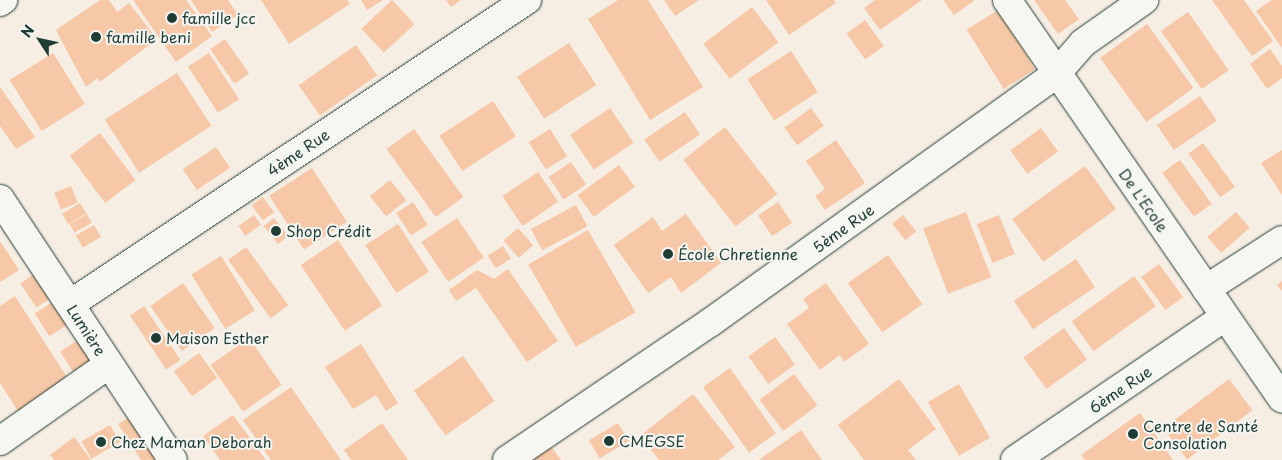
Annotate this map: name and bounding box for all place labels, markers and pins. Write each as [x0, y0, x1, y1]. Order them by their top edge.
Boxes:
place label: famille jcc [182, 9, 256, 27]
marker: famille jcc [166, 12, 178, 24]
place label: famille beni [106, 28, 190, 46]
marker: famille beni [90, 31, 102, 43]
place label: Shop Crédit [286, 222, 372, 240]
marker: Shop Crédit [270, 225, 282, 237]
place label: École Chretienne [678, 245, 799, 263]
marker: École Chretienne [662, 248, 674, 260]
place label: Maison Esther [166, 329, 268, 347]
marker: Maison Esther [150, 332, 162, 344]
place label: Centre de Santé Consolation [1143, 416, 1260, 451]
marker: Centre de Santé Consolation [1127, 428, 1139, 440]
place label: CMEGSE [619, 432, 685, 450]
place label: Chez Maman Deborah [111, 433, 273, 451]
marker: CMEGSE [603, 435, 615, 447]
marker: Chez Maman Deborah [95, 436, 107, 448]

